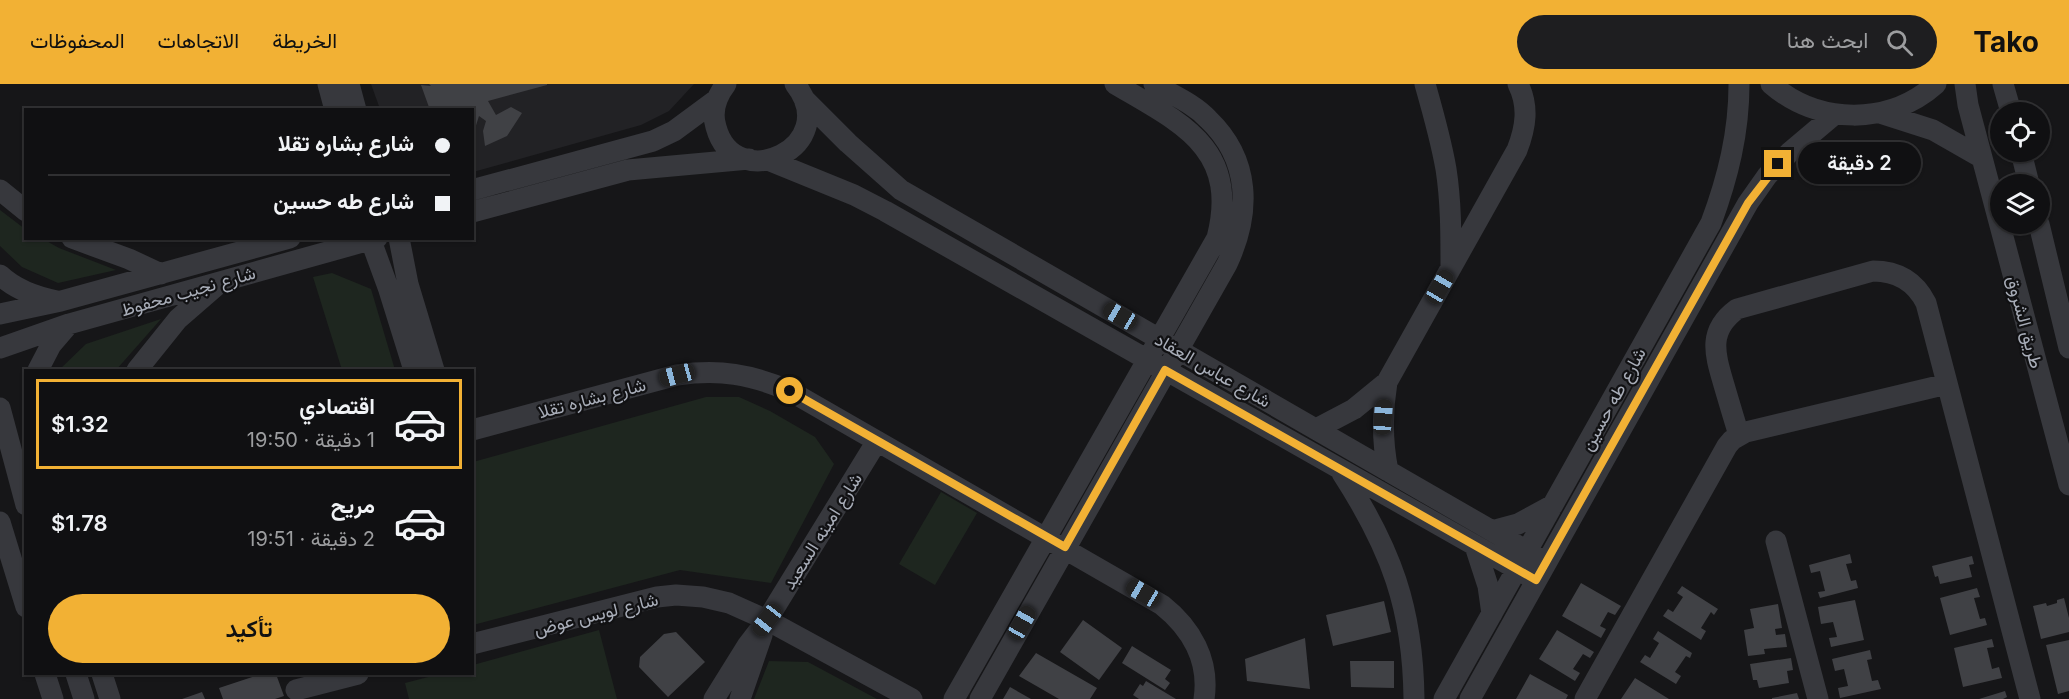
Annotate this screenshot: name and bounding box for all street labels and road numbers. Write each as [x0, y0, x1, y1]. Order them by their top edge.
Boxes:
street label: شارع نجيب محفوظ [118, 262, 258, 322]
street label: طريق الشروق [2002, 273, 2047, 371]
street label: شارع عباس العقاد [1151, 328, 1274, 413]
street label: شارع طه حسين [1576, 344, 1652, 455]
street label: شارع بشاره تقلا [536, 374, 649, 424]
street label: شارع امينه السعيد [778, 469, 868, 594]
street label: شارع لويس عوض [532, 588, 661, 642]

